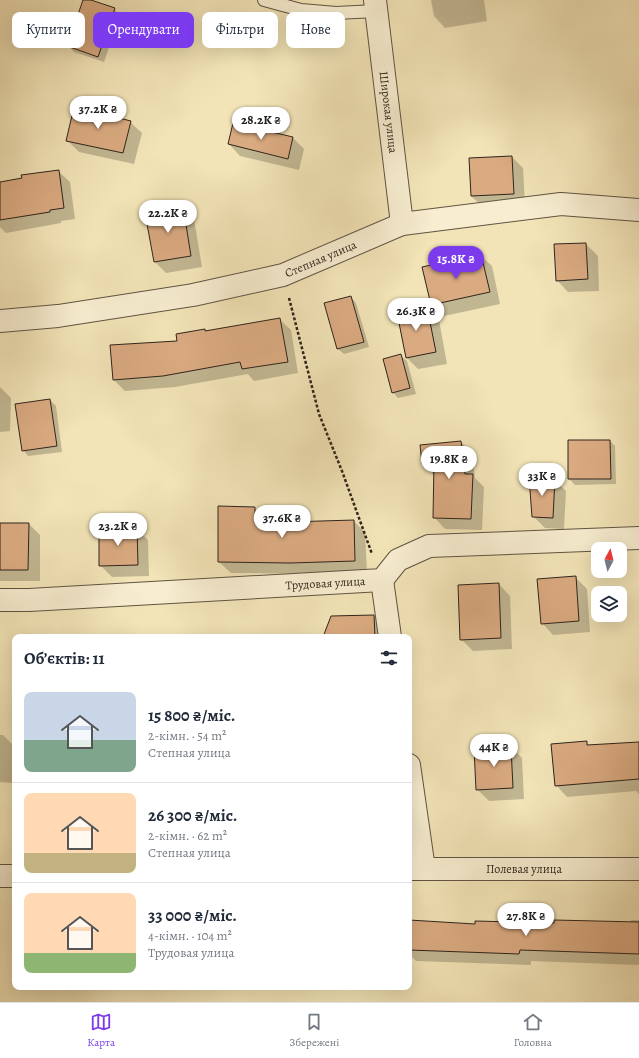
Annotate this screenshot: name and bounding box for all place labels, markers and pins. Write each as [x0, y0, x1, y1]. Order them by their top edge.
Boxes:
pin: 37.2K ₴ [61, 96, 135, 130]
pin: 28.2K ₴ [224, 107, 298, 141]
pin: 22.2K ₴ [131, 200, 205, 234]
pin: 15.8K ₴ [419, 246, 493, 280]
pin: 26.3K ₴ [379, 298, 453, 332]
pin: 19.8K ₴ [412, 446, 486, 480]
pin: 33K ₴ [514, 463, 570, 497]
pin: 37.6K ₴ [245, 505, 319, 539]
pin: 23.2K ₴ [81, 513, 155, 547]
pin: 44K ₴ [466, 734, 522, 768]
pin: 27.8K ₴ [489, 903, 563, 937]

